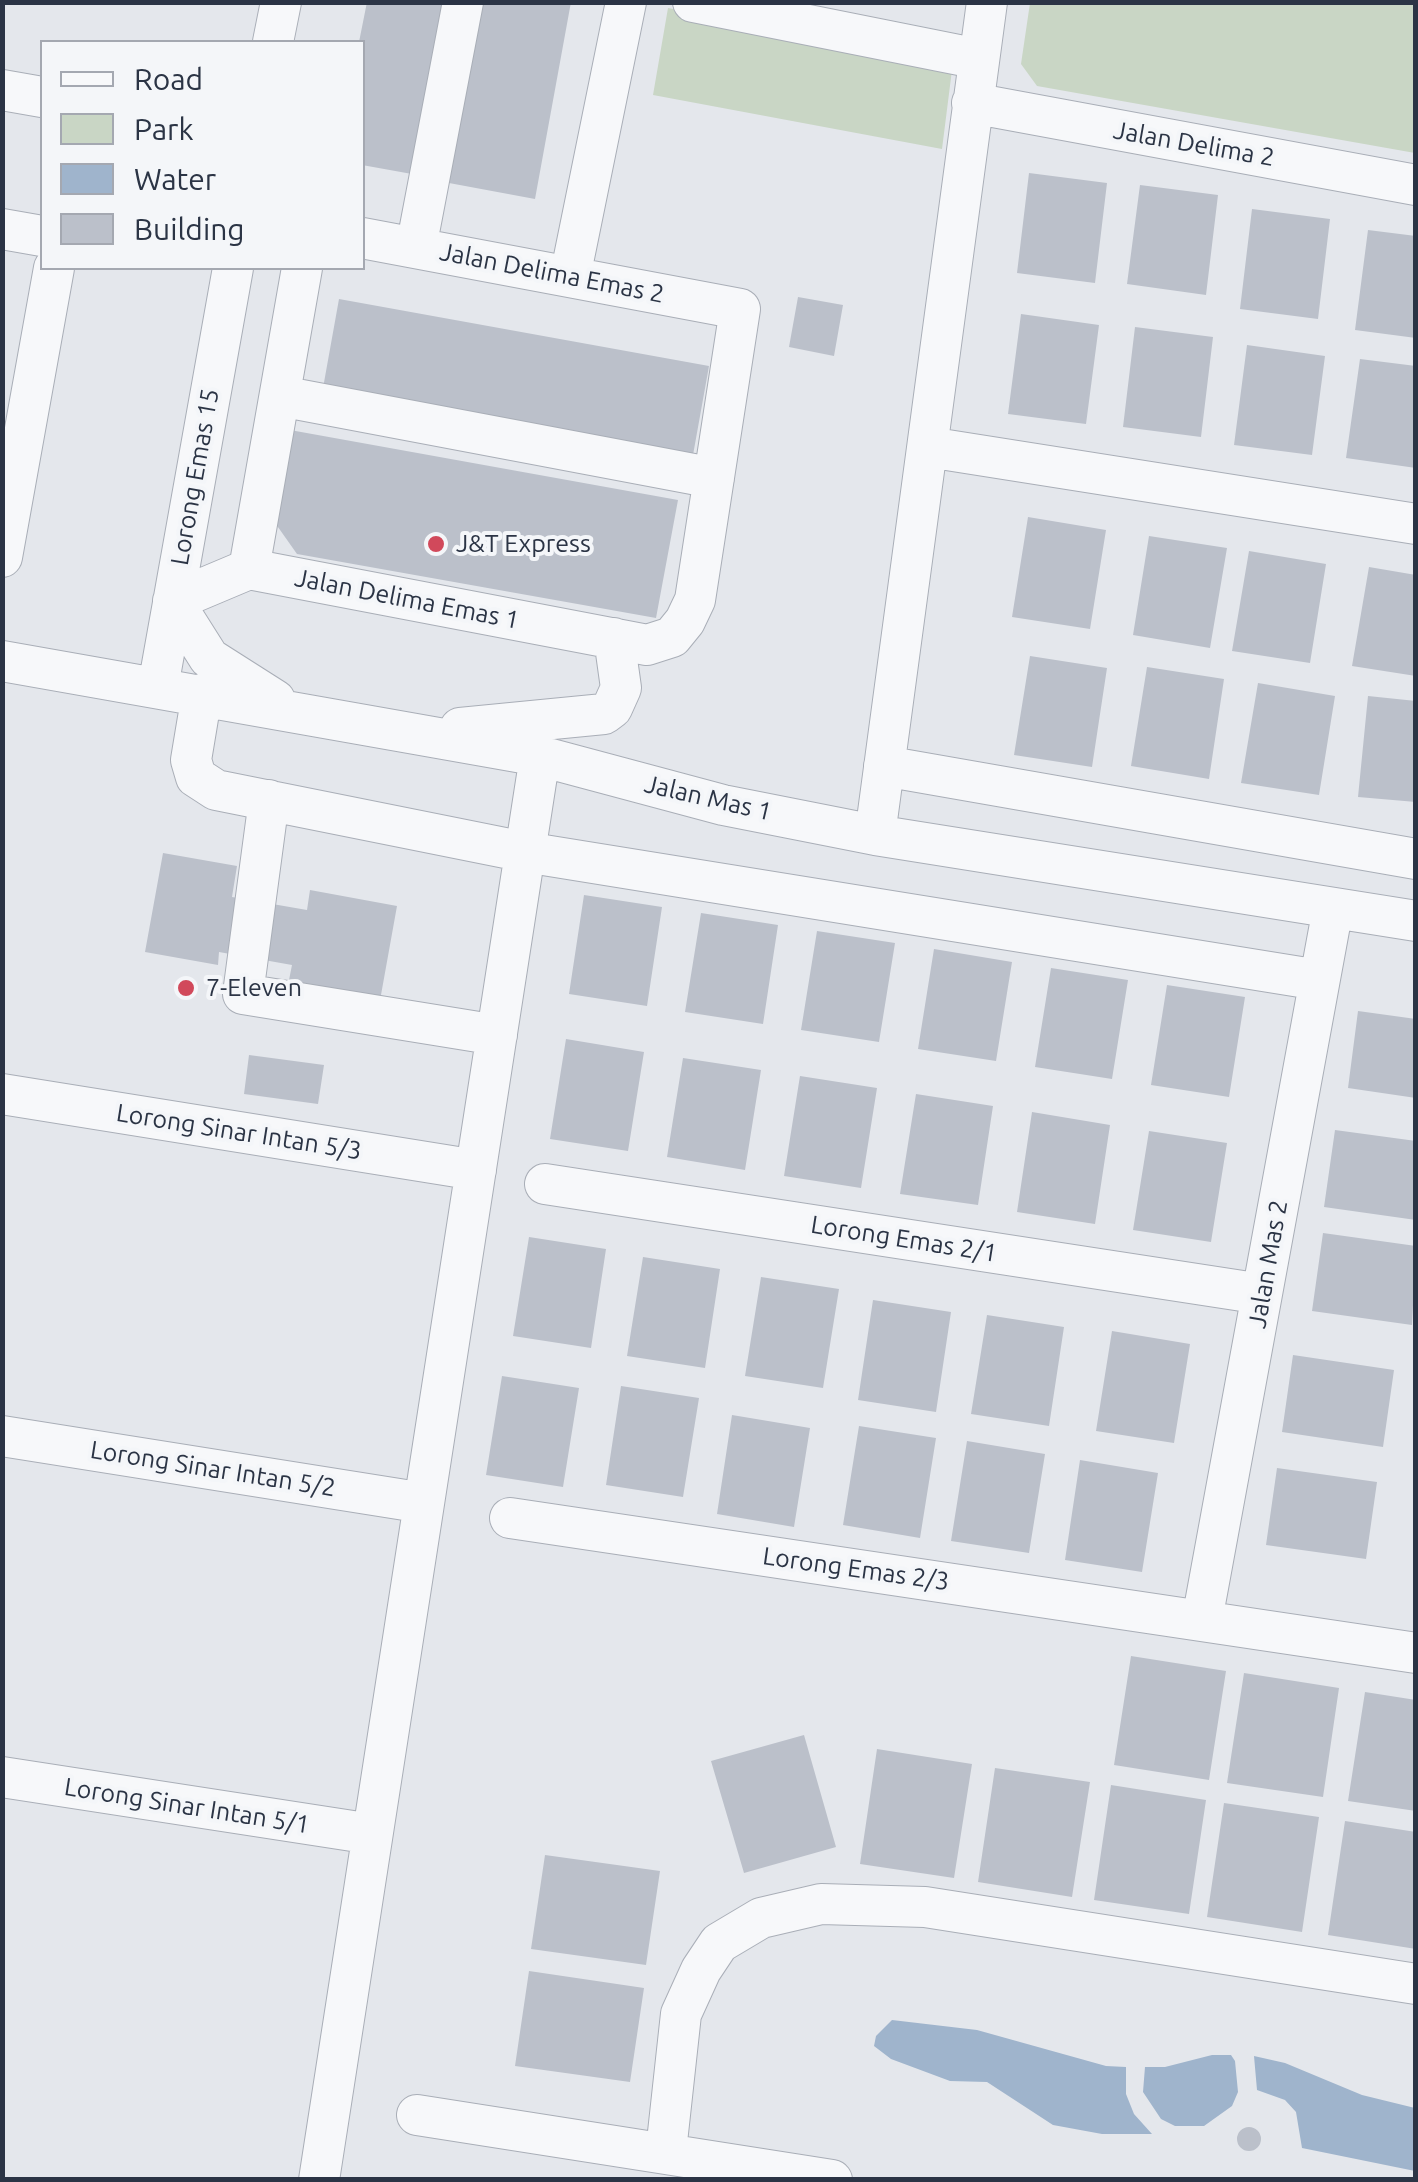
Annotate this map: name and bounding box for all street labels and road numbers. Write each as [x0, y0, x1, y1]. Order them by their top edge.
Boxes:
street label: Jalan Delima 2 [1111, 115, 1277, 173]
street label: Jalan Delima Emas 2 [437, 237, 667, 309]
street label: Lorong Emas 15 [165, 386, 225, 568]
street label: Jalan Delima Emas 1 [292, 563, 522, 635]
street label: Jalan Mas 1 [641, 769, 775, 827]
street label: Lorong Sinar Intan 5/3 [114, 1098, 364, 1166]
street label: Jalan Mas 2 [1242, 1197, 1294, 1331]
street label: Lorong Emas 2/1 [809, 1209, 999, 1269]
street label: Lorong Sinar Intan 5/2 [88, 1435, 338, 1503]
street label: Lorong Emas 2/3 [761, 1541, 951, 1597]
street label: Lorong Sinar Intan 5/1 [62, 1772, 312, 1840]

